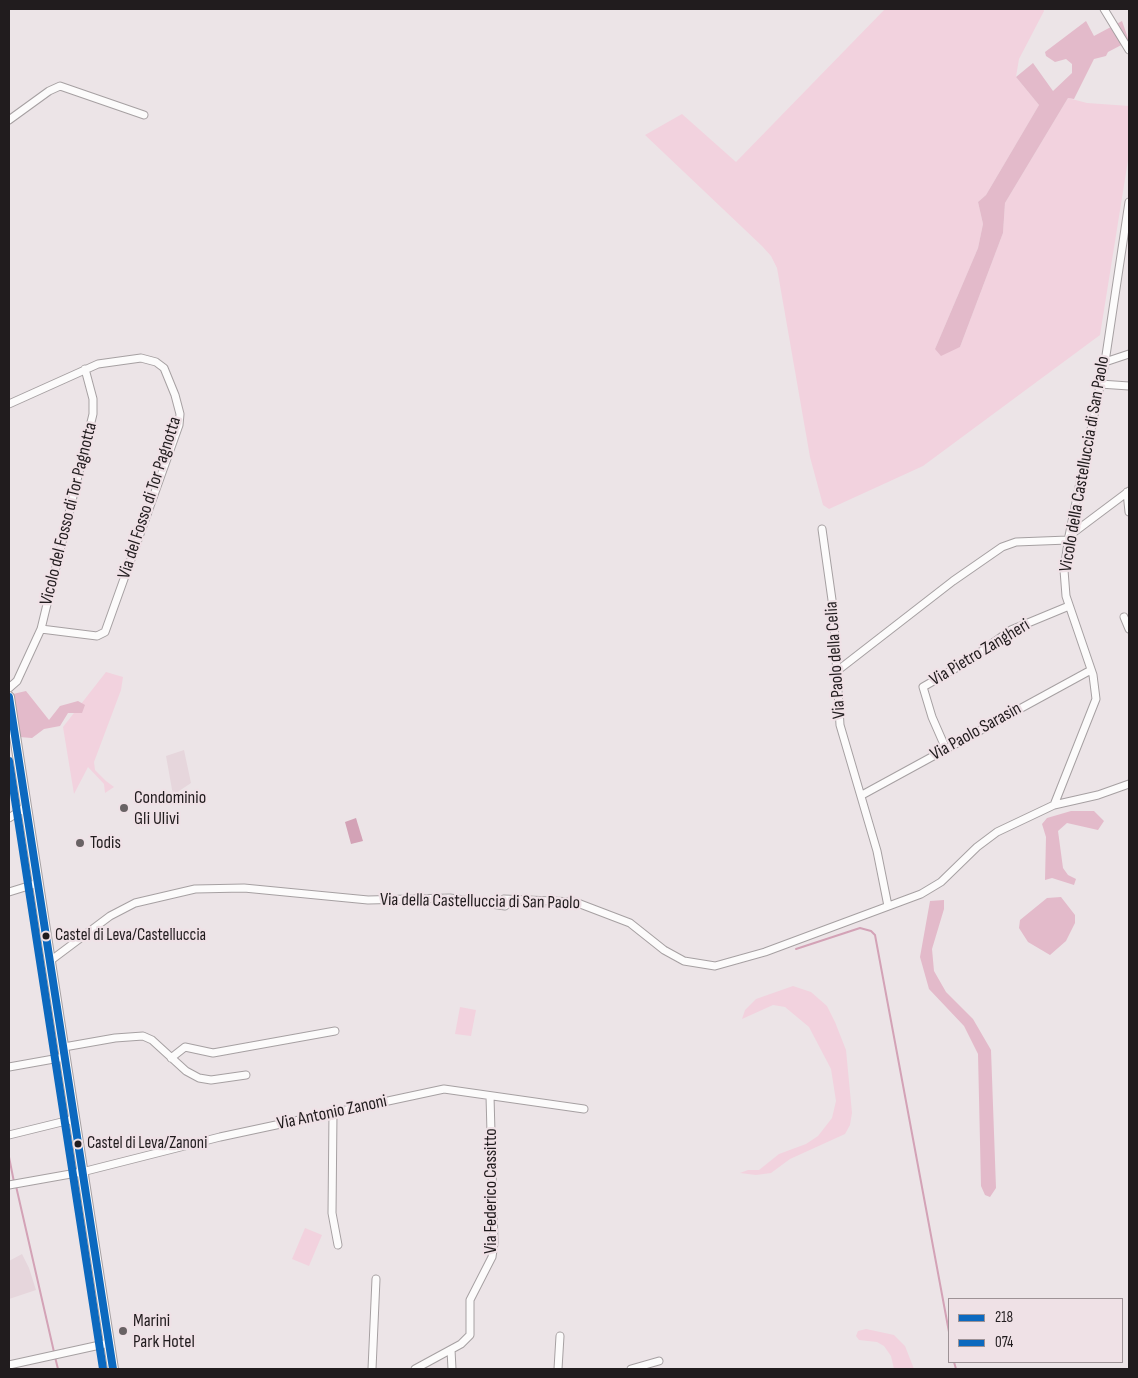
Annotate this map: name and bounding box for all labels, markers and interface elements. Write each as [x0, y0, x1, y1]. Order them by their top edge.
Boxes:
street label: Vicolo della Castelluccia di San Paolo [1055, 355, 1115, 573]
street label: Via del Fosso di Tor Pagnotta [114, 414, 186, 582]
street label: Vicolo del Fosso di Tor Pagnotta [36, 420, 102, 608]
street label: Via Paolo della Celia [821, 601, 851, 719]
street label: Via Pietro Zangheri [926, 615, 1034, 691]
street label: Via Paolo Sarasin [927, 698, 1025, 766]
place label: Condominio Gli Ulivi [134, 787, 206, 830]
marker: Condominio Gli Ulivi [118, 802, 130, 814]
place label: Todis [90, 832, 121, 854]
marker: Todis [74, 837, 86, 849]
street label: Via della Castelluccia di San Paolo [380, 889, 580, 915]
place label: Castel di Leva/Castelluccia [55, 926, 206, 946]
marker: Castel di Leva/Castelluccia [41, 931, 51, 941]
street label: Via Antonio Zanoni [275, 1091, 389, 1135]
street label: Via Federico Cassitto [480, 1128, 502, 1254]
place label: Castel di Leva/Zanoni [87, 1134, 207, 1154]
marker: Castel di Leva/Zanoni [73, 1139, 83, 1149]
legend [948, 1298, 1123, 1363]
text: 218 [995, 1308, 1013, 1327]
place label: Marini Park Hotel [133, 1310, 195, 1352]
marker: Marini Park Hotel [117, 1325, 129, 1337]
text: 074 [995, 1333, 1013, 1352]

